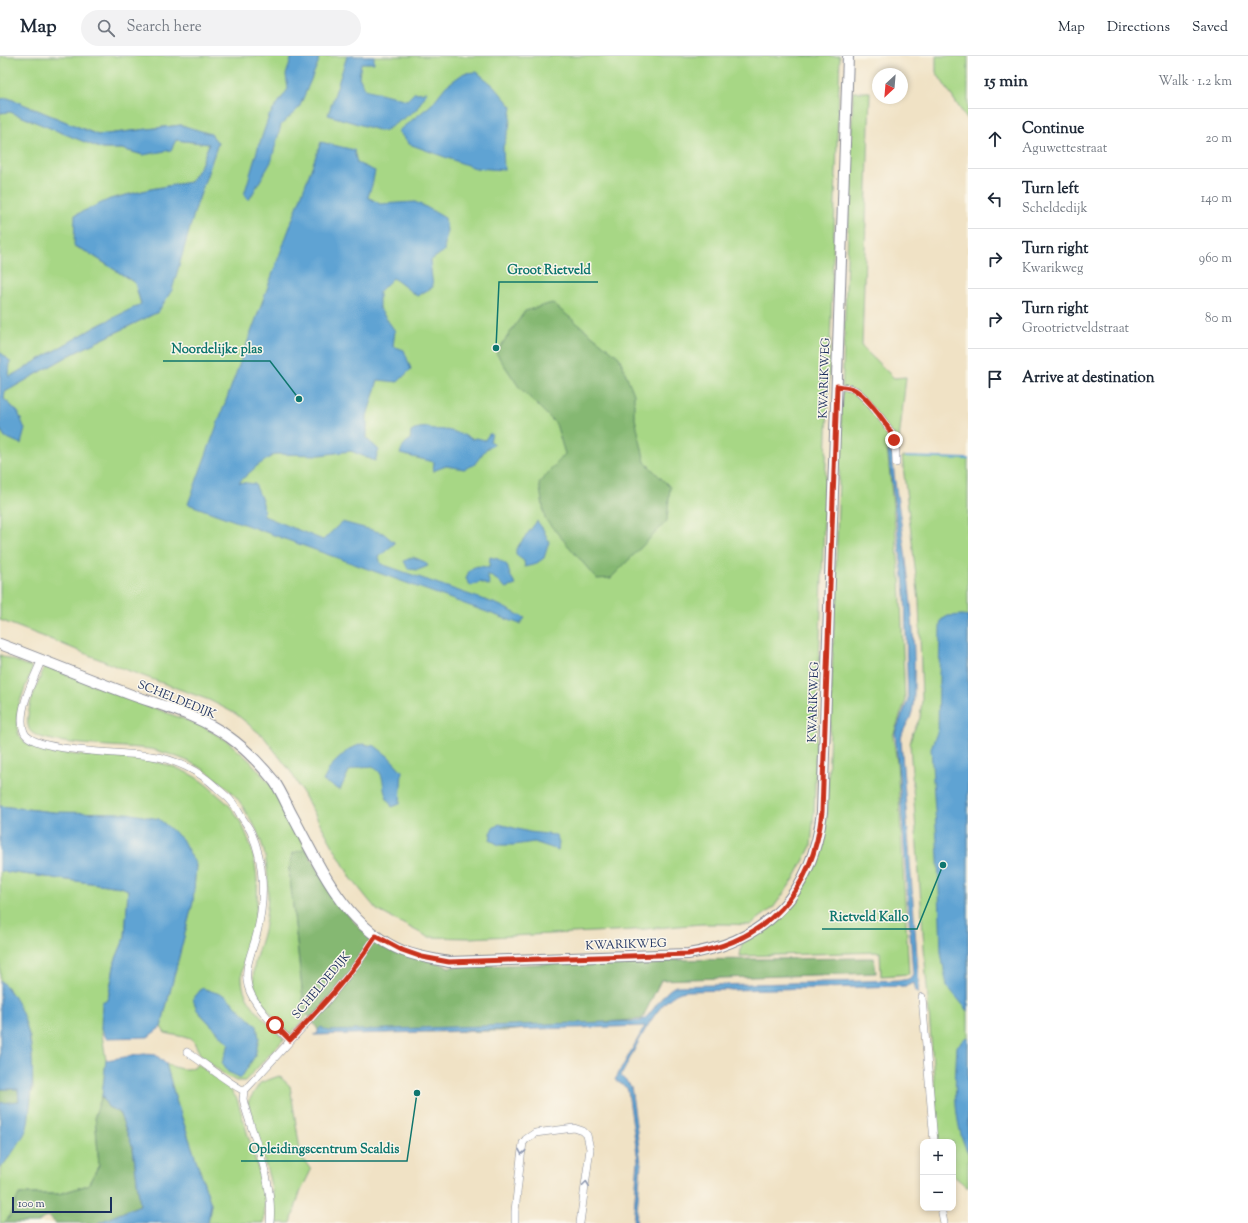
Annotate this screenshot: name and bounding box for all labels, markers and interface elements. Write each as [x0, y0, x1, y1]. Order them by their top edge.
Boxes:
search box [81, 10, 361, 46]
text: Map [20, 14, 57, 41]
icon: search [95, 17, 117, 39]
text: Search here [127, 17, 202, 38]
text: Map [1058, 18, 1085, 38]
text: Directions [1107, 18, 1170, 38]
text: Saved [1192, 18, 1228, 38]
north arrow [872, 68, 908, 104]
text: 15 min [984, 70, 1028, 94]
text: Walk · 1.2 km [1158, 73, 1232, 91]
text: Continue [1022, 119, 1084, 140]
icon: ahead [984, 128, 1006, 150]
text: 20 m [1206, 130, 1232, 148]
text: Aguwettestraat [1022, 140, 1107, 158]
text: Turn left [1022, 179, 1079, 200]
icon: left [984, 188, 1006, 210]
text: 140 m [1201, 190, 1232, 208]
text: Scheldedijk [1022, 200, 1088, 218]
text: Turn right [1022, 239, 1088, 260]
icon: right [984, 248, 1006, 270]
text: 960 m [1199, 250, 1232, 268]
callout: Groot Rietveld [499, 257, 598, 282]
text: Kwarikweg [1022, 260, 1083, 278]
text: Groot Rietveld [507, 262, 591, 280]
text: Turn right [1022, 299, 1088, 320]
icon: right [984, 308, 1006, 330]
text: 80 m [1205, 310, 1232, 328]
text: Grootrietveldstraat [1022, 320, 1129, 338]
callout: Noordelijke plas [163, 336, 270, 361]
street label: KWARIKWEG [815, 337, 835, 419]
text: Noordelijke plas [172, 341, 262, 359]
icon: arrive [984, 368, 1006, 390]
text: Arrive at destination [1022, 368, 1155, 389]
route end [885, 431, 903, 449]
street label: KWARIKWEG [804, 661, 824, 743]
street label: SCHELDEDIJK [135, 676, 219, 724]
callout: Rietveld Kallo [822, 904, 917, 929]
text: Rietveld Kallo [829, 909, 909, 927]
street label: KWARIKWEG [585, 935, 667, 955]
street label: SCHELDEDIJK [288, 948, 356, 1023]
route start [266, 1016, 284, 1034]
callout: Opleidingscentrum Scaldis [241, 1136, 407, 1161]
map controls [920, 1139, 956, 1211]
button: + [920, 1139, 956, 1175]
text: Opleidingscentrum Scaldis [249, 1141, 399, 1159]
one-way arrow [518, 1149, 526, 1155]
button: − [920, 1175, 956, 1211]
one-way arrow [581, 1181, 590, 1187]
scale bar [12, 1195, 112, 1214]
text: 100 m [18, 1196, 45, 1212]

